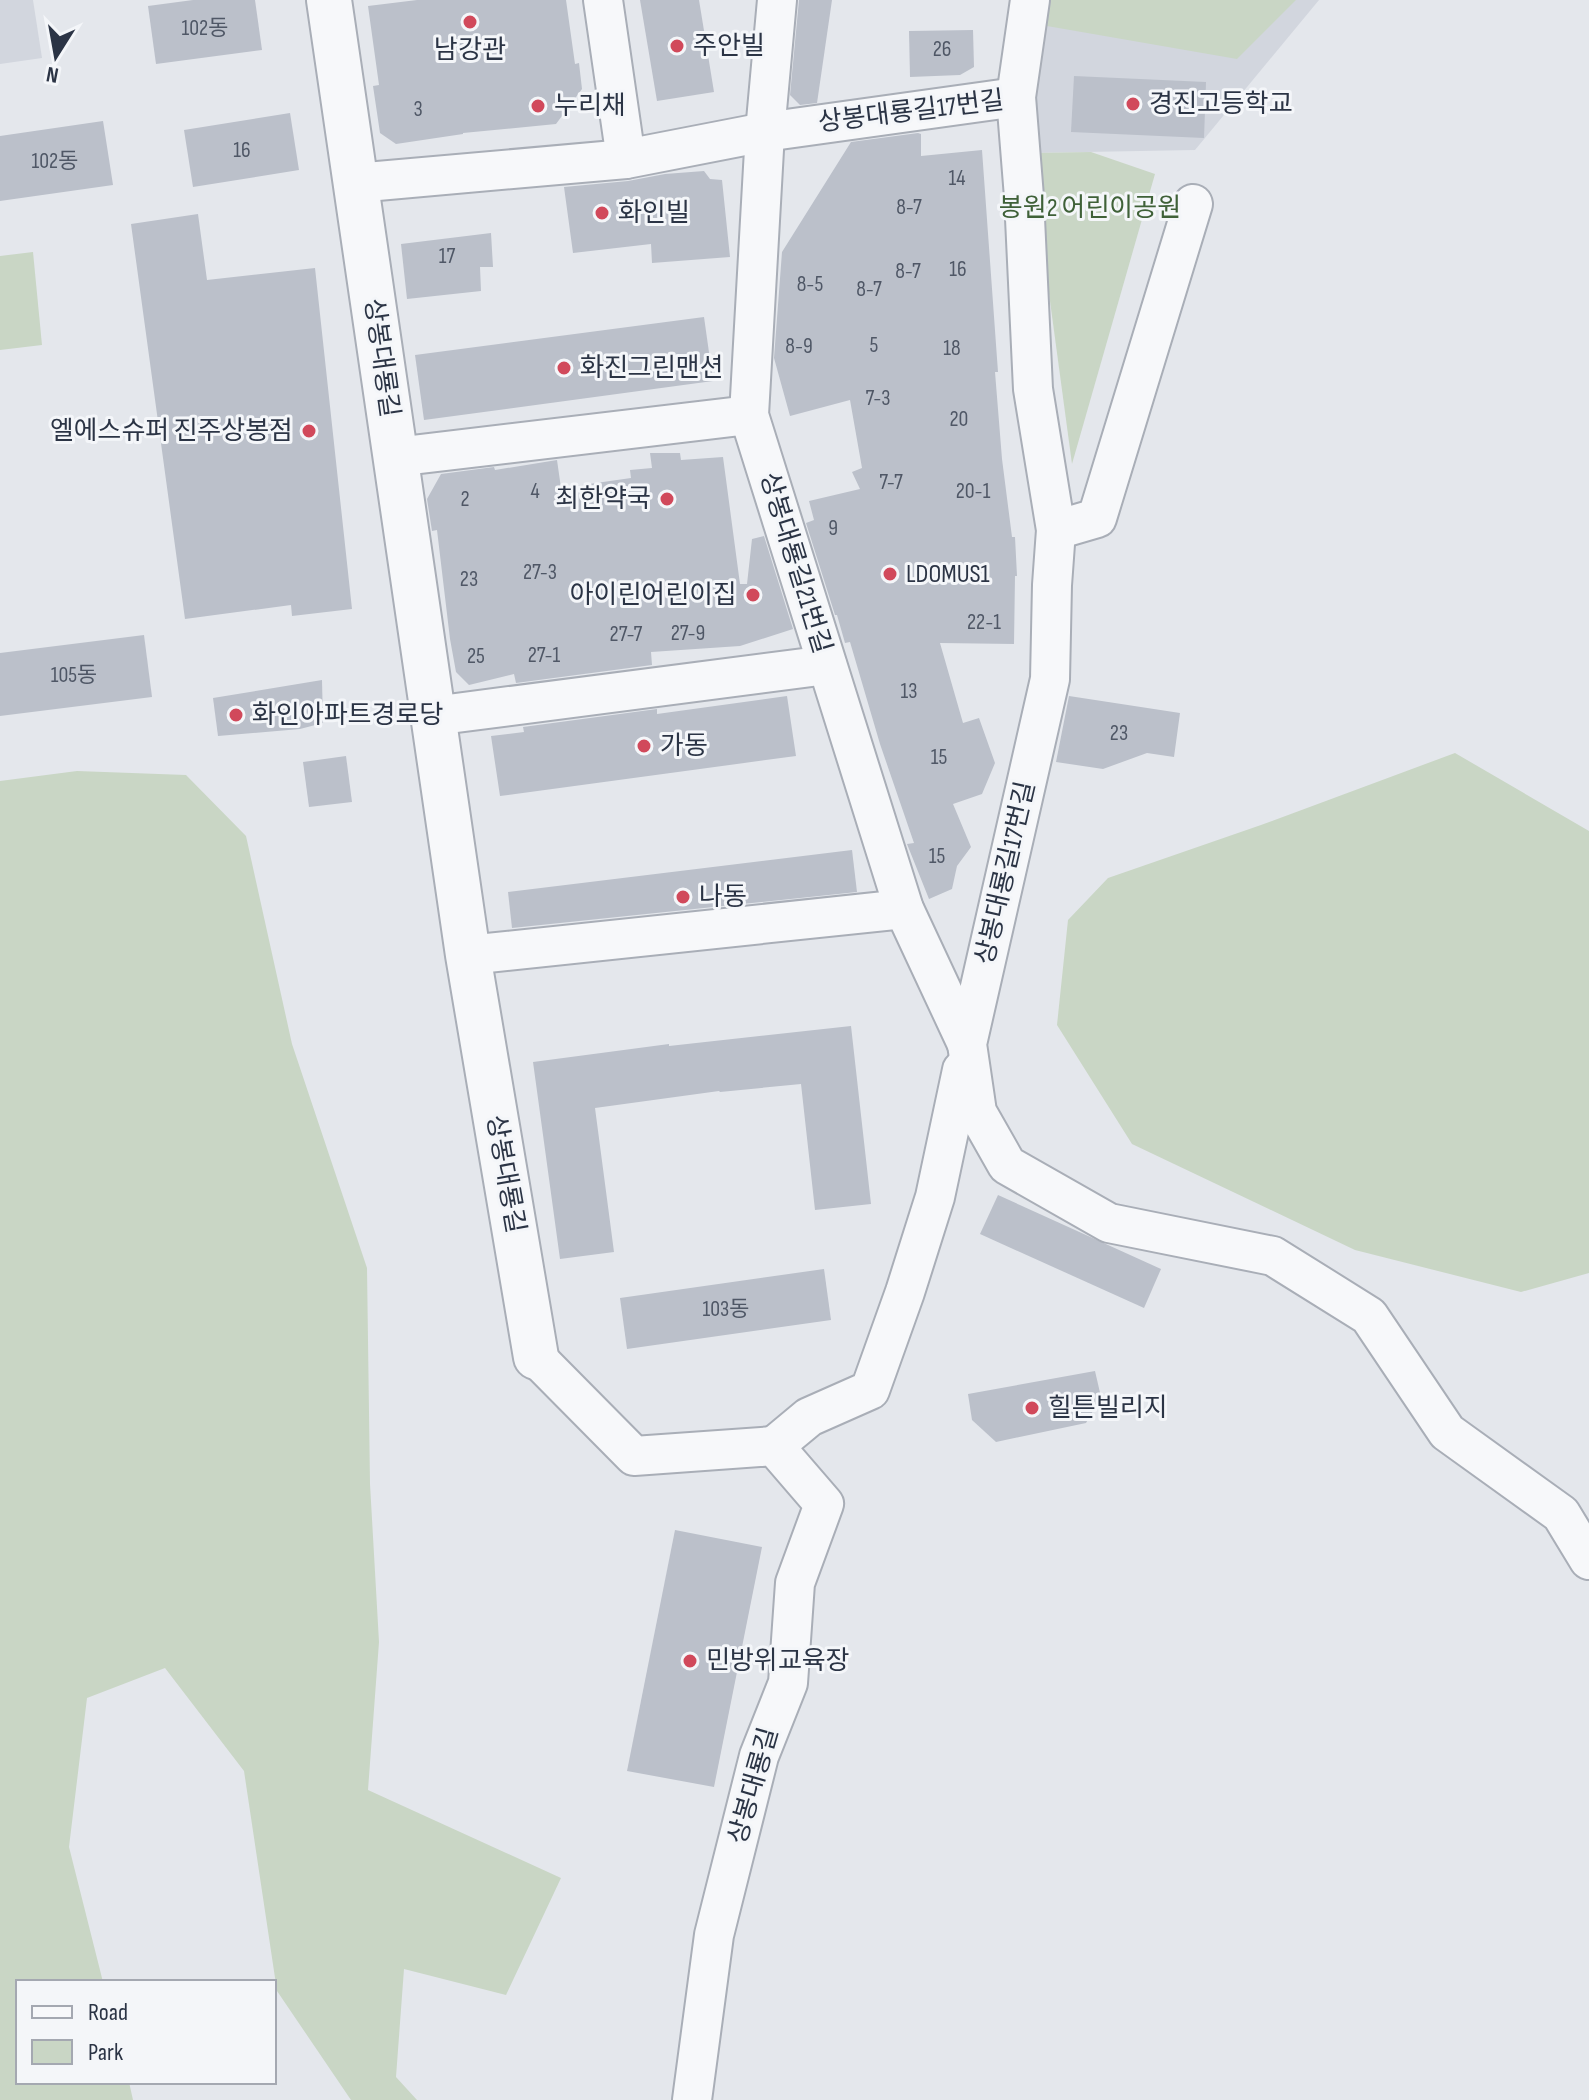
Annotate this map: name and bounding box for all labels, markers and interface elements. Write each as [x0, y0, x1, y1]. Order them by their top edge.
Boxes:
marker: 남강관 [461, 13, 479, 31]
house number: 102동 [182, 15, 228, 42]
north arrow [16, 16, 96, 96]
place label: 주안빌 [693, 31, 765, 62]
place label: 남강관 [434, 35, 506, 66]
house number: 26 [933, 36, 951, 63]
marker: 주안빌 [668, 37, 686, 55]
text: N [44, 60, 61, 89]
street label: 상봉대룡길17번길 [816, 85, 1006, 139]
place label: 경진고등학교 [1149, 89, 1293, 120]
place label: 누리채 [554, 91, 626, 122]
marker: 경진고등학교 [1124, 95, 1142, 113]
house number: 3 [413, 96, 423, 123]
marker: 누리채 [529, 97, 547, 115]
house number: 16 [233, 137, 251, 164]
house number: 102동 [32, 148, 78, 175]
house number: 14 [949, 165, 965, 192]
park label: 봉원2 어린이공원 [999, 193, 1181, 224]
house number: 8-7 [896, 194, 922, 221]
place label: 화인빌 [618, 198, 690, 229]
marker: 화인빌 [593, 204, 611, 222]
house number: 17 [439, 243, 455, 270]
house number: 16 [949, 256, 967, 283]
house number: 8-7 [895, 258, 921, 285]
house number: 8-5 [797, 271, 823, 298]
house number: 8-7 [856, 276, 882, 303]
street label: 상봉대룡길 [357, 297, 405, 419]
house number: 5 [870, 332, 879, 359]
house number: 8-9 [785, 333, 813, 360]
house number: 18 [943, 335, 961, 362]
place label: 화진그린맨션 [580, 353, 724, 384]
marker: 화진그린맨션 [555, 359, 573, 377]
house number: 7-3 [865, 385, 891, 412]
house number: 20 [950, 406, 968, 433]
place label: 엘에스슈퍼 진주상봉점 [50, 416, 293, 447]
marker: 엘에스슈퍼 진주상봉점 [300, 422, 318, 440]
street label: 상봉대룡길21번길 [753, 469, 837, 657]
house number: 7-7 [879, 469, 903, 496]
house number: 4 [530, 478, 540, 505]
house number: 20-1 [956, 478, 991, 505]
place label: 최한약국 [555, 484, 651, 515]
house number: 2 [460, 486, 470, 513]
marker: 최한약국 [658, 490, 676, 508]
house number: 9 [828, 515, 838, 542]
house number: 27-3 [523, 559, 557, 586]
place label: LDOMUS1 [906, 559, 990, 590]
marker: LDOMUS1 [881, 565, 899, 583]
house number: 23 [460, 566, 478, 593]
place label: 아이린어린이집 [570, 580, 737, 611]
marker: 아이린어린이집 [744, 586, 762, 604]
house number: 22-1 [967, 609, 1001, 636]
house number: 27-9 [671, 620, 705, 647]
house number: 27-7 [610, 621, 643, 648]
house number: 27-1 [528, 642, 561, 669]
house number: 25 [467, 643, 485, 670]
house number: 105동 [51, 662, 97, 689]
house number: 13 [901, 678, 917, 705]
place label: 화인아파트경로당 [252, 700, 443, 731]
marker: 화인아파트경로당 [227, 706, 245, 724]
house number: 23 [1110, 720, 1128, 747]
place label: 가동 [660, 731, 708, 762]
marker: 가동 [635, 737, 653, 755]
house number: 15 [931, 744, 947, 771]
street label: 상봉대룡길17번길 [970, 778, 1042, 968]
house number: 15 [929, 843, 945, 870]
place label: 나동 [699, 882, 747, 913]
marker: 나동 [674, 888, 692, 906]
street label: 상봉대룡길 [479, 1112, 531, 1236]
house number: 103동 [703, 1296, 749, 1323]
place label: 힐튼빌리지 [1048, 1393, 1168, 1424]
marker: 힐튼빌리지 [1023, 1399, 1041, 1417]
place label: 민방위교육장 [706, 1646, 850, 1677]
marker: 민방위교육장 [681, 1652, 699, 1670]
street label: 상봉대룡길 [723, 1724, 785, 1848]
legend [16, 1980, 276, 2084]
text: Road [88, 1998, 128, 2027]
text: Park [88, 2038, 123, 2067]

